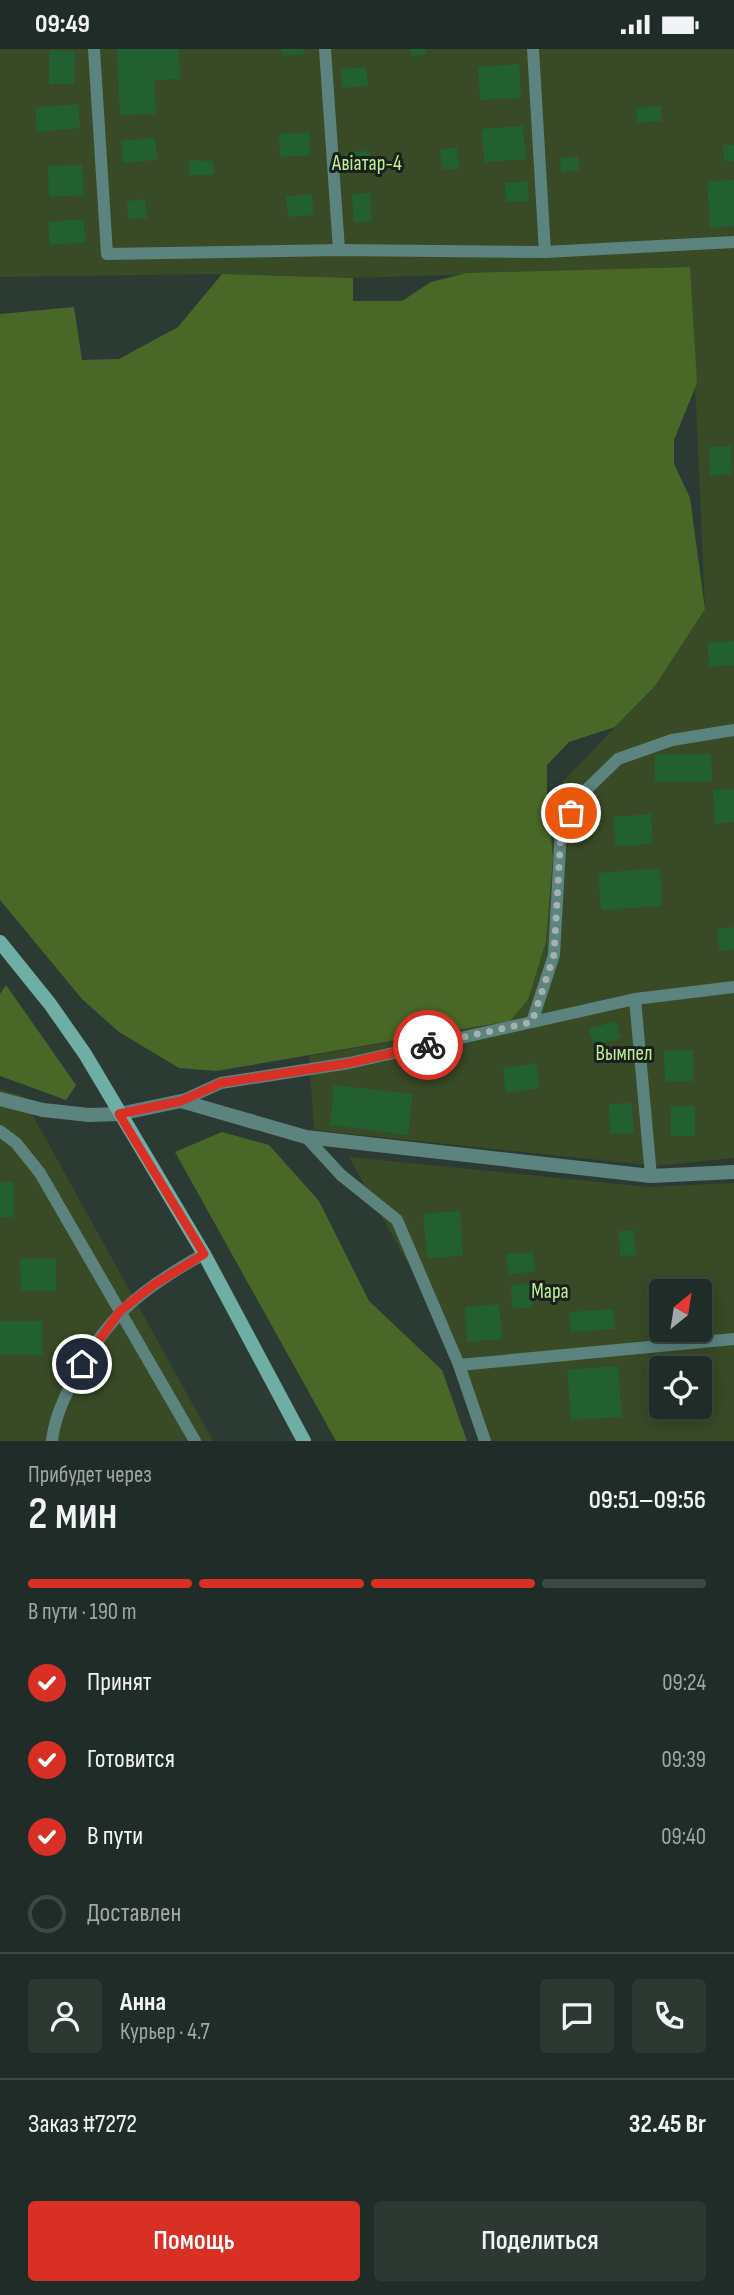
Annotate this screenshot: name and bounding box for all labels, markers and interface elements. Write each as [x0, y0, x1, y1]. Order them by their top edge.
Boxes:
text: 09:49 [35, 9, 90, 40]
park label: Авіатар-4 [331, 151, 402, 176]
pin [541, 783, 601, 843]
icon: bag [552, 794, 590, 832]
courier [393, 1010, 463, 1080]
icon: bike [409, 1026, 447, 1064]
park label: Вымпел [596, 1041, 652, 1066]
park label: Мара [531, 1279, 569, 1304]
north arrow [649, 1279, 712, 1342]
map controls [649, 1279, 712, 1419]
pin [52, 1334, 112, 1394]
icon: home [63, 1345, 101, 1383]
button: locate [649, 1356, 712, 1419]
text: Прибудет через [28, 1461, 152, 1489]
text: 09:51–09:56 [589, 1485, 706, 1516]
text: 2 мин [28, 1487, 118, 1542]
text: В пути · 190 m [28, 1598, 137, 1626]
icon: check [28, 1664, 66, 1702]
text: Принят [87, 1667, 152, 1698]
text: 09:24 [662, 1669, 706, 1697]
icon: check [28, 1741, 66, 1779]
text: Готовится [87, 1744, 175, 1775]
text: 09:39 [661, 1746, 706, 1774]
icon: check [28, 1818, 66, 1856]
text: В пути [87, 1821, 143, 1852]
text: 09:40 [661, 1823, 706, 1851]
text: Доставлен [87, 1898, 181, 1929]
button: person [28, 1979, 102, 2053]
button: chat [540, 1979, 614, 2053]
button: phone [632, 1979, 706, 2053]
text: Анна [120, 1987, 166, 2018]
text: Курьер · 4.7 [120, 2018, 210, 2046]
text: Заказ #7272 [28, 2109, 137, 2140]
text: 32.45 Br [629, 2109, 706, 2140]
button: Помощь [28, 2201, 360, 2281]
button: Поделиться [374, 2201, 706, 2281]

